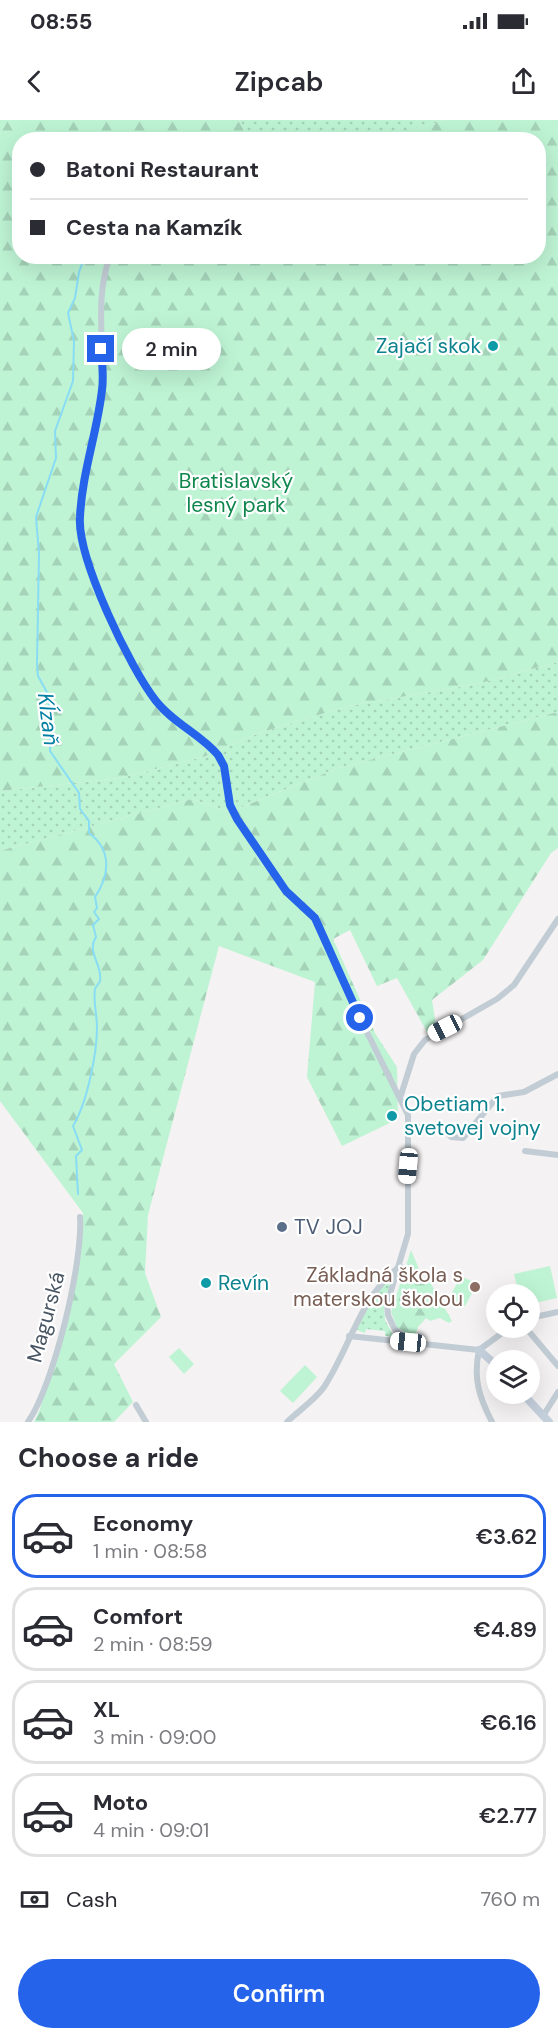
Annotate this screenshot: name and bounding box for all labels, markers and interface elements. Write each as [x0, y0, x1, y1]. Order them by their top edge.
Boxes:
text: 08:55 [30, 7, 92, 36]
text: Zipcab [235, 64, 323, 99]
icon: back [18, 65, 51, 98]
icon: share [507, 65, 540, 98]
text: Batoni Restaurant [66, 155, 259, 184]
text: Cesta na Kamzík [66, 213, 243, 242]
callout: 2 min [122, 328, 221, 370]
place label: Zajačí skok [376, 332, 481, 360]
route end [87, 335, 114, 362]
text: 2 min [145, 336, 198, 362]
marker: Zajačí skok [486, 339, 500, 353]
park label: Bratislavský lesný park [179, 467, 294, 519]
water label: Kĺzaň [31, 691, 66, 747]
route start [346, 1004, 373, 1031]
car [425, 1012, 465, 1044]
place label: Obetiam 1. svetovej vojny [404, 1090, 541, 1142]
marker: Obetiam 1. svetovej vojny [385, 1109, 399, 1123]
car [397, 1147, 419, 1185]
place label: TV JOJ [294, 1213, 363, 1241]
marker: TV JOJ [275, 1220, 289, 1234]
place label: Základná škola s materskou školou [293, 1261, 463, 1313]
street label: Magurská [20, 1268, 72, 1366]
place label: Revín [218, 1269, 269, 1297]
marker: Revín [199, 1276, 213, 1290]
marker: Základná škola s materskou školou [468, 1280, 482, 1294]
map controls [486, 1284, 540, 1404]
button: locate [486, 1284, 540, 1338]
car [389, 1331, 427, 1353]
button: layers [486, 1350, 540, 1404]
text: Choose a ride [18, 1440, 199, 1475]
icon: car [21, 1509, 75, 1563]
text: Economy [93, 1509, 193, 1538]
text: €3.62 [476, 1522, 537, 1551]
text: 1 min · 08:58 [93, 1538, 208, 1564]
icon: car [21, 1602, 75, 1656]
text: Comfort [93, 1602, 183, 1631]
text: €4.89 [473, 1615, 537, 1644]
text: 2 min · 08:59 [93, 1631, 213, 1657]
icon: car [21, 1695, 75, 1749]
text: XL [93, 1695, 120, 1724]
text: €6.16 [480, 1708, 537, 1737]
text: 3 min · 09:00 [93, 1724, 216, 1750]
icon: car [21, 1788, 75, 1842]
text: Moto [93, 1788, 148, 1817]
text: €2.77 [479, 1801, 537, 1830]
text: 4 min · 09:01 [93, 1817, 209, 1843]
icon: cash [18, 1883, 51, 1916]
text: Cash [66, 1885, 117, 1914]
text: 760 m [480, 1886, 540, 1912]
button: Confirm [18, 1959, 540, 2028]

